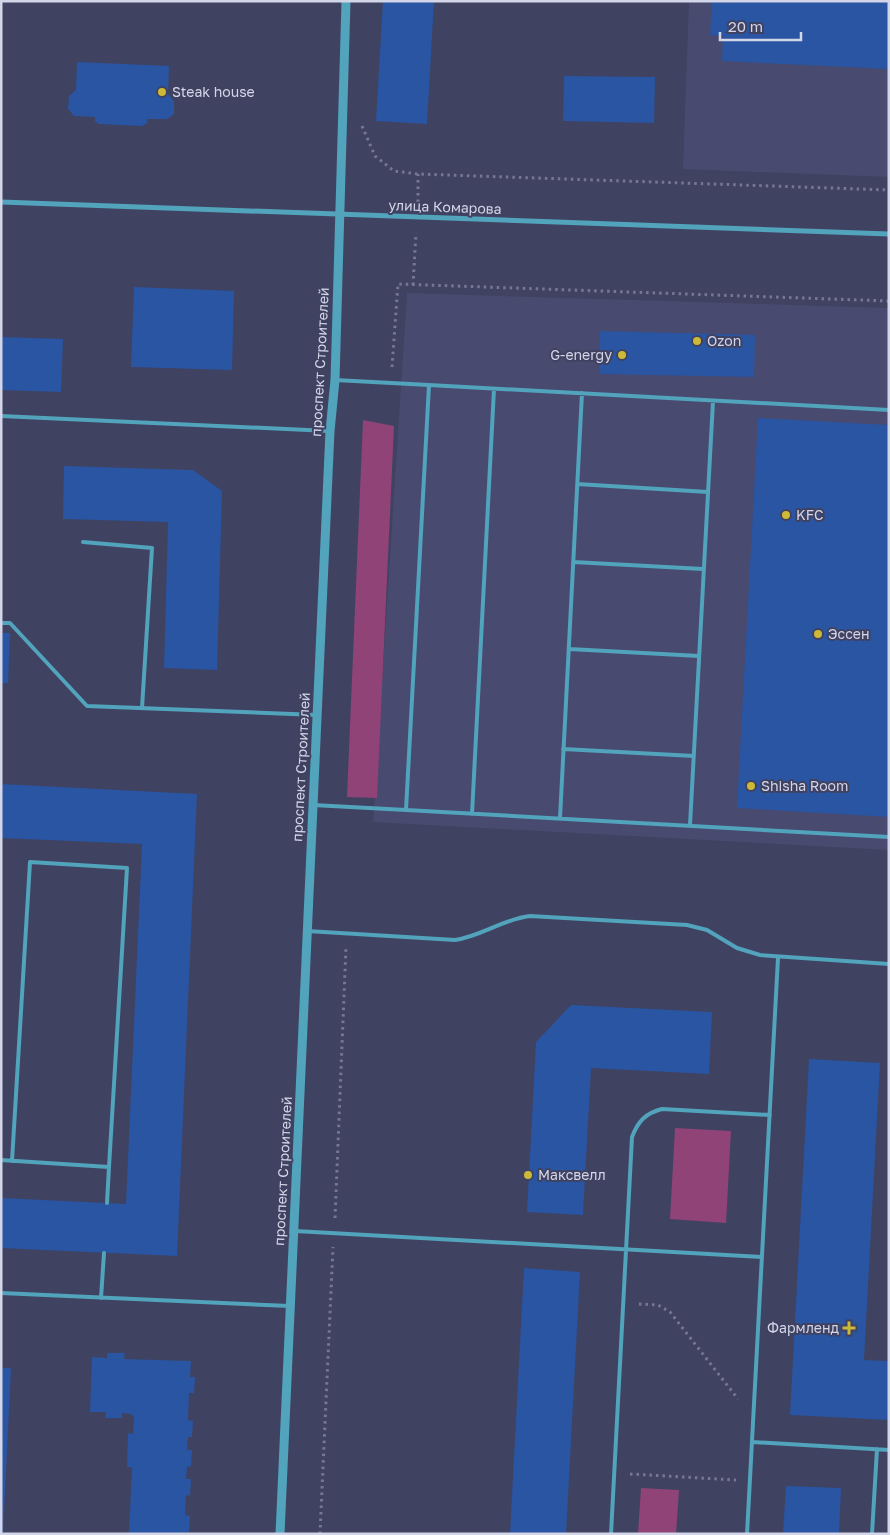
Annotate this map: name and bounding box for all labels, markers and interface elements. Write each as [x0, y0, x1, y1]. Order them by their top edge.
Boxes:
scale bar [720, 10, 801, 42]
text: 20 m [728, 17, 763, 35]
place label: Steak house [172, 83, 255, 100]
marker: Steak house [156, 86, 168, 98]
street label: улица Комарова [388, 196, 502, 217]
street label: проспект Строителей [307, 287, 332, 437]
place label: Ozon [707, 332, 741, 349]
marker: Ozon [691, 335, 703, 347]
place label: G-energy [550, 346, 612, 363]
marker: G-energy [616, 349, 628, 361]
place label: KFC [796, 506, 823, 523]
marker: KFC [780, 509, 792, 521]
place label: Эссен [828, 625, 869, 642]
marker: Эссен [812, 628, 824, 640]
street label: проспект Строителей [288, 692, 313, 842]
place label: Shisha Room [761, 777, 848, 794]
marker: Shisha Room [745, 780, 757, 792]
street label: проспект Строителей [270, 1096, 295, 1246]
place label: Максвелл [538, 1166, 606, 1183]
marker: Максвелл [522, 1169, 534, 1181]
place label: Фармленд [767, 1319, 840, 1336]
marker: Фармленд [843, 1322, 855, 1334]

